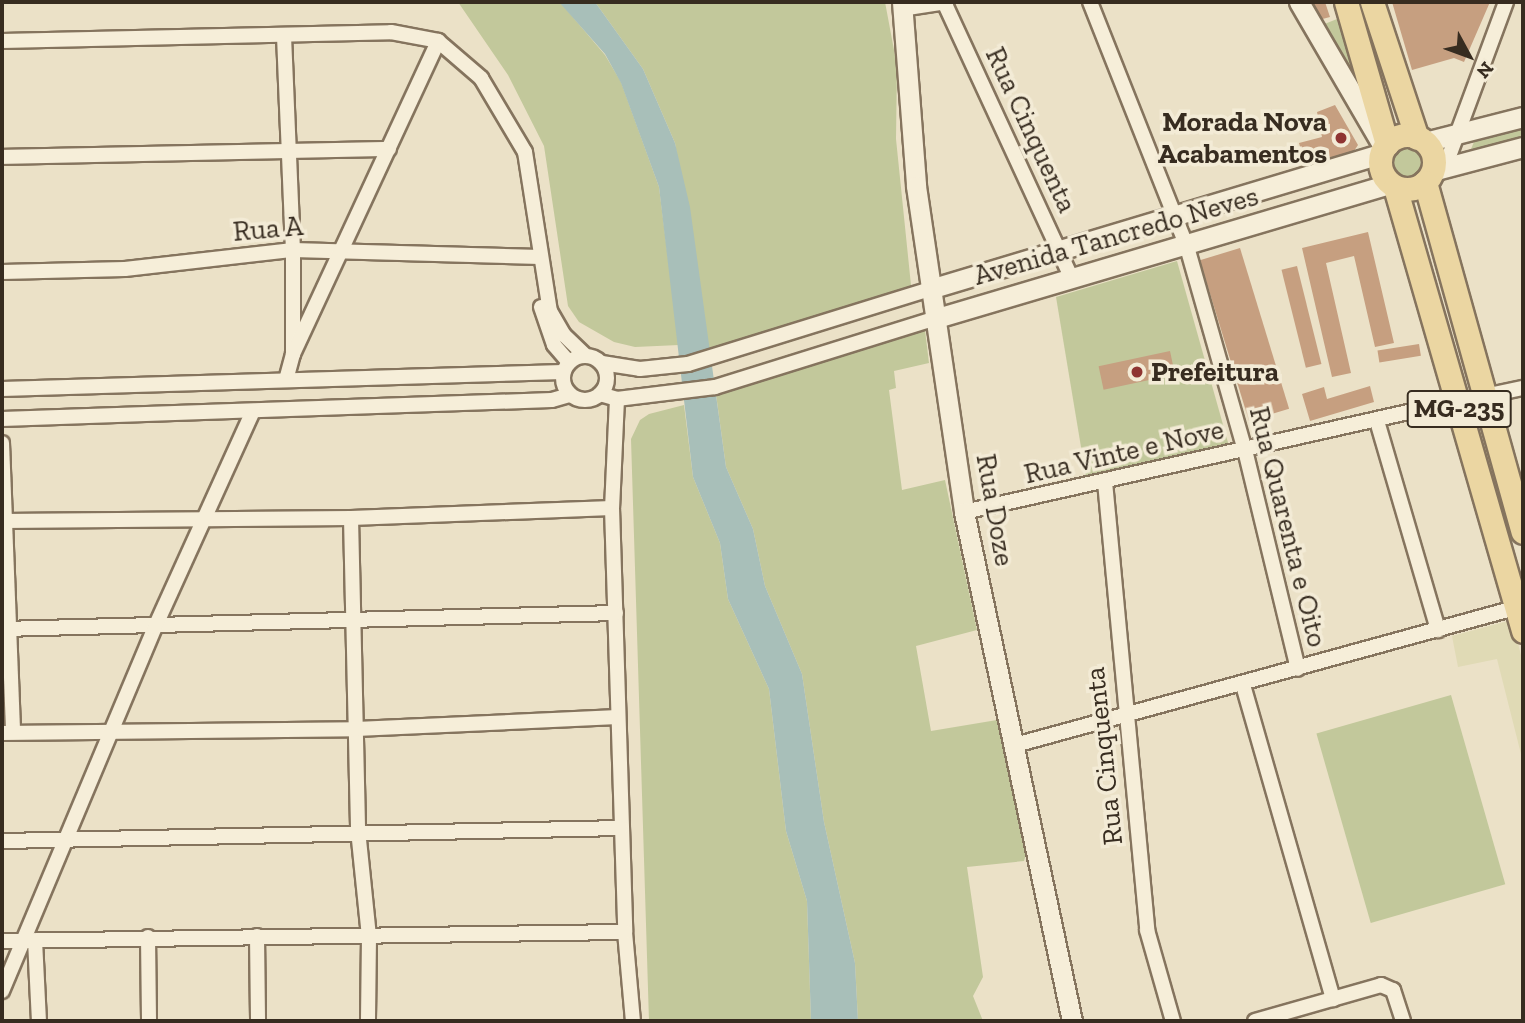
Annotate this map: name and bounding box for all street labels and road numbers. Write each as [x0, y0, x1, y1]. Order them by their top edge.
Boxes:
street label: Rua Cinquenta [978, 42, 1084, 218]
street label: Avenida Tancredo Neves [970, 179, 1262, 293]
street label: Rua A [231, 209, 305, 249]
road number: MG-235 [1406, 386, 1512, 432]
street label: Rua Quarenta e Oito [1242, 403, 1334, 651]
street label: Rua Vinte e Nove [1021, 413, 1227, 491]
street label: Rua Doze [969, 451, 1021, 569]
street label: Rua Cinquenta [1078, 665, 1130, 847]

